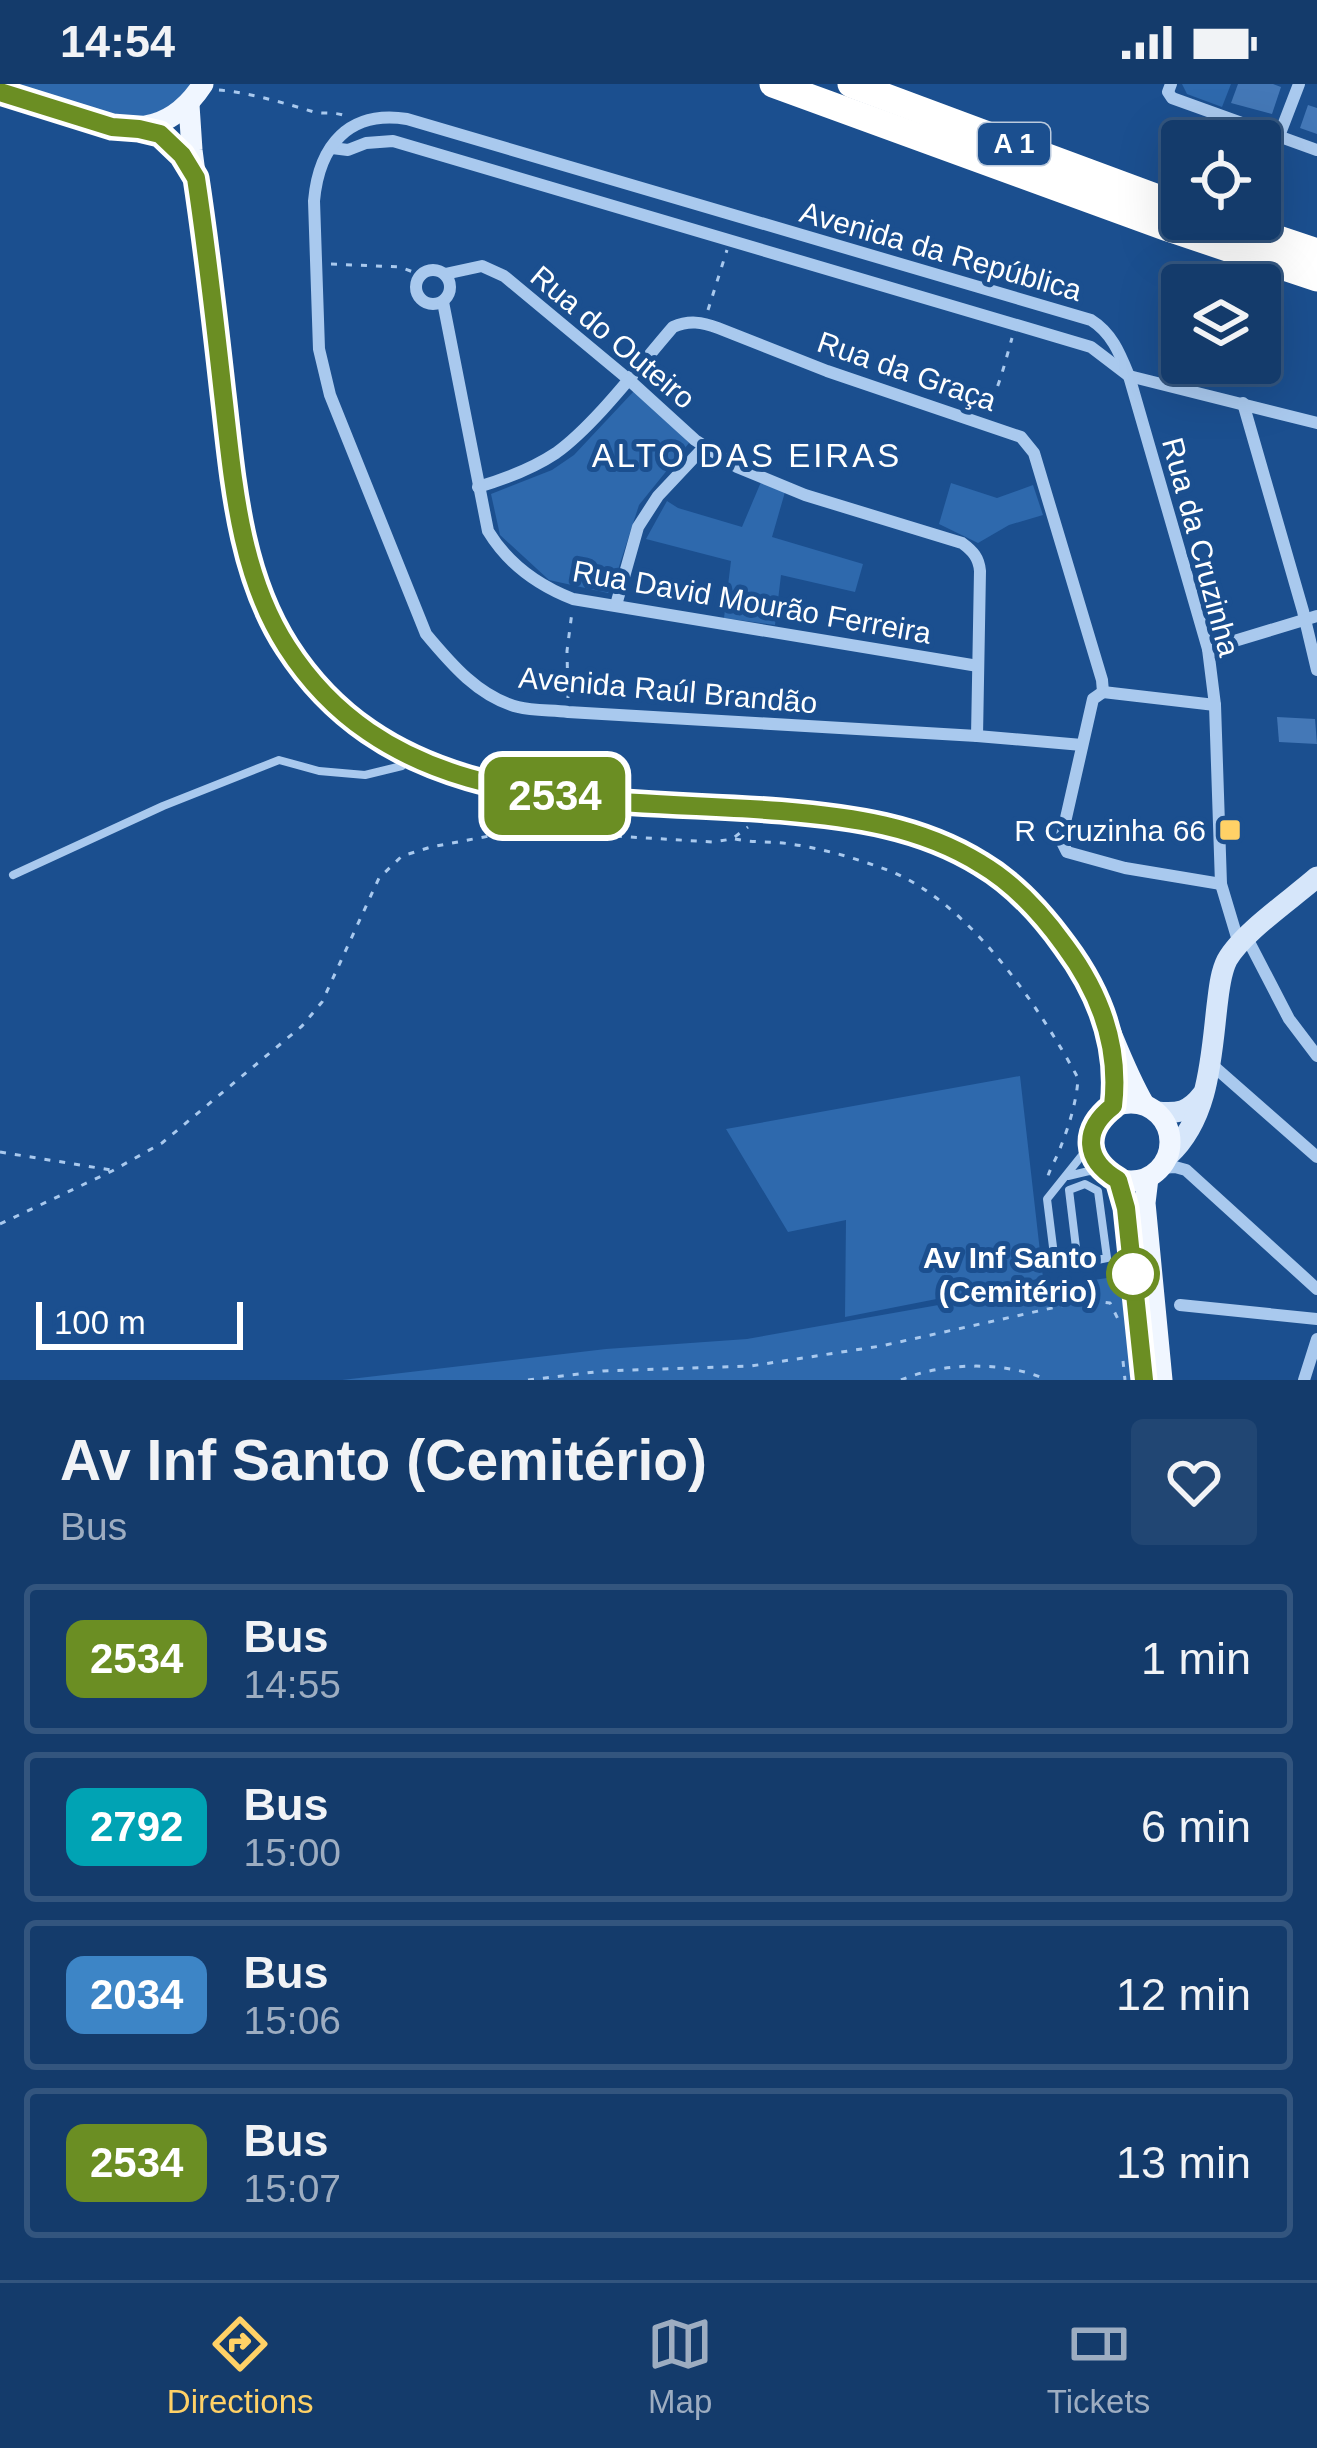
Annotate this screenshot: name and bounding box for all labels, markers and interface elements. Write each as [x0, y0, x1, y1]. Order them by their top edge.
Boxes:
text: 14:54 [60, 16, 175, 67]
map controls [1161, 120, 1281, 384]
button: locate [1161, 120, 1281, 240]
road number: A 1 [978, 123, 1050, 165]
street label: Avenida da República [796, 195, 1086, 307]
street label: Rua do Outeiro [524, 259, 702, 415]
button: layers [1161, 264, 1281, 384]
street label: Rua da Graça [813, 325, 1001, 417]
street label: Rua da Cruzinha [1156, 434, 1246, 660]
district label: ALTO DAS EIRAS [592, 437, 902, 474]
street label: Rua David Mourão Ferreira [570, 554, 934, 650]
street label: Avenida Raúl Brandão [517, 661, 819, 719]
line badge: 2534 [471, 757, 639, 835]
text: 2534 [508, 772, 602, 819]
place label: R Cruzinha 66 [1014, 814, 1206, 847]
marker: R Cruzinha 66 [1217, 817, 1243, 843]
place label: Av Inf Santo (Cemitério) [923, 1241, 1097, 1308]
marker: Av Inf Santo (Cemitério) [1108, 1249, 1158, 1299]
scale bar [36, 1296, 243, 1349]
text: 100 m [54, 1304, 146, 1341]
button: heart [1131, 1419, 1257, 1545]
text: Av Inf Santo (Cemitério) [60, 1428, 707, 1492]
text: Bus [60, 1505, 127, 1548]
text: Bus [243, 1611, 328, 1662]
text: 1 min [1141, 1633, 1251, 1684]
text: 2534 [90, 1635, 183, 1682]
text: 14:55 [243, 1663, 341, 1706]
text: Bus [243, 1779, 328, 1830]
text: 6 min [1141, 1801, 1251, 1852]
text: 2792 [90, 1803, 183, 1850]
text: 15:00 [243, 1831, 341, 1874]
text: Bus [243, 1947, 328, 1998]
text: 12 min [1116, 1969, 1251, 2020]
text: 2034 [90, 1971, 183, 2018]
text: 15:06 [243, 1999, 341, 2042]
text: Bus [243, 2115, 328, 2166]
text: 13 min [1116, 2137, 1251, 2188]
text: 2534 [90, 2139, 183, 2186]
text: 15:07 [243, 2167, 341, 2210]
tab: Directions [167, 2311, 314, 2421]
tab: Map [647, 2311, 713, 2421]
tab: Tickets [1047, 2311, 1150, 2421]

